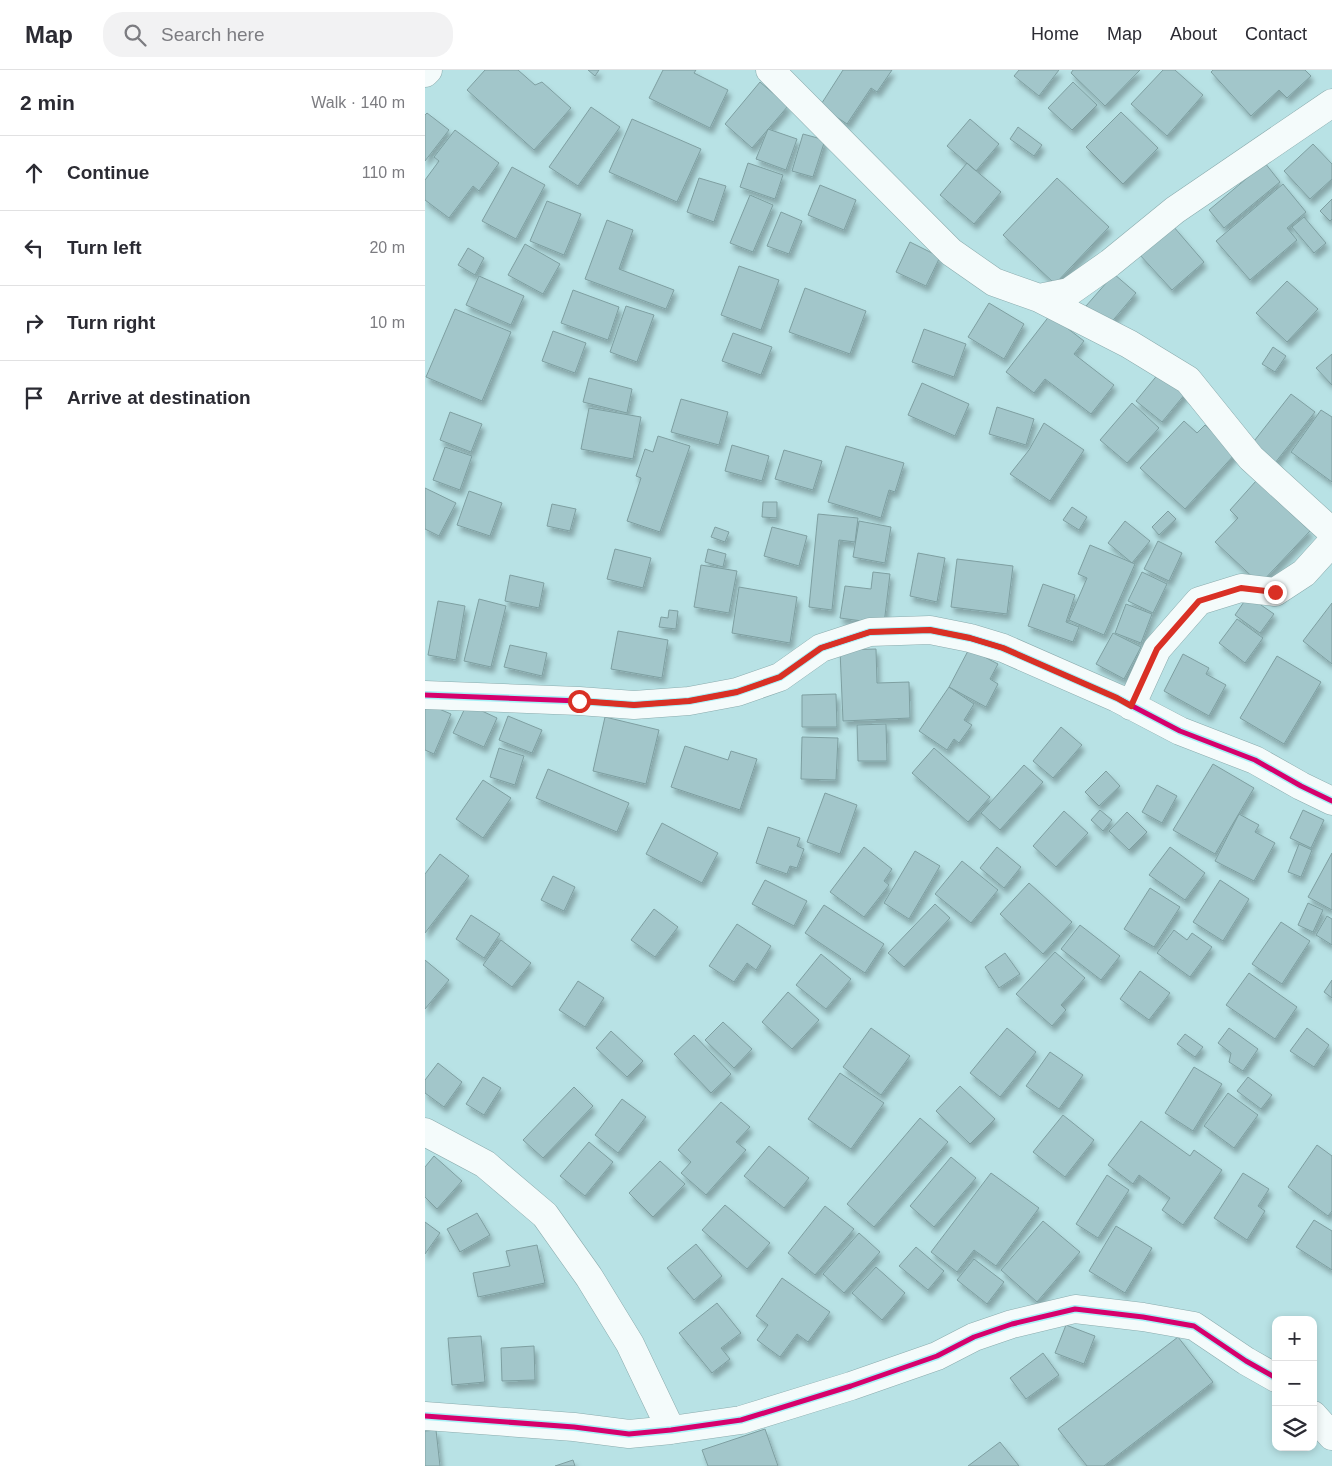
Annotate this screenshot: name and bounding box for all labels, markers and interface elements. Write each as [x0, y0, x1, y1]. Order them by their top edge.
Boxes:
search box [103, 12, 453, 57]
text: Map [25, 21, 73, 48]
icon: search [121, 21, 149, 49]
text: Search here [161, 24, 265, 45]
text: Home [1031, 24, 1079, 44]
text: Map [1107, 24, 1142, 44]
text: About [1170, 24, 1217, 44]
text: Contact [1245, 24, 1307, 44]
text: 2 min [20, 91, 75, 114]
text: Walk · 140 m [311, 94, 405, 111]
icon: ahead [20, 159, 48, 187]
text: Continue [67, 162, 149, 183]
text: 110 m [362, 164, 405, 181]
icon: left [20, 234, 48, 262]
text: Turn left [67, 237, 142, 258]
text: 20 m [369, 239, 405, 256]
icon: right [20, 309, 48, 337]
text: Turn right [67, 312, 155, 333]
text: 10 m [369, 314, 405, 331]
icon: arrive [20, 384, 48, 412]
text: Arrive at destination [67, 387, 251, 408]
route end [1264, 581, 1287, 604]
route start [568, 690, 591, 713]
map controls [1272, 1316, 1317, 1451]
button: + [1272, 1316, 1317, 1361]
button: − [1272, 1361, 1317, 1406]
button: layers [1272, 1406, 1317, 1451]

